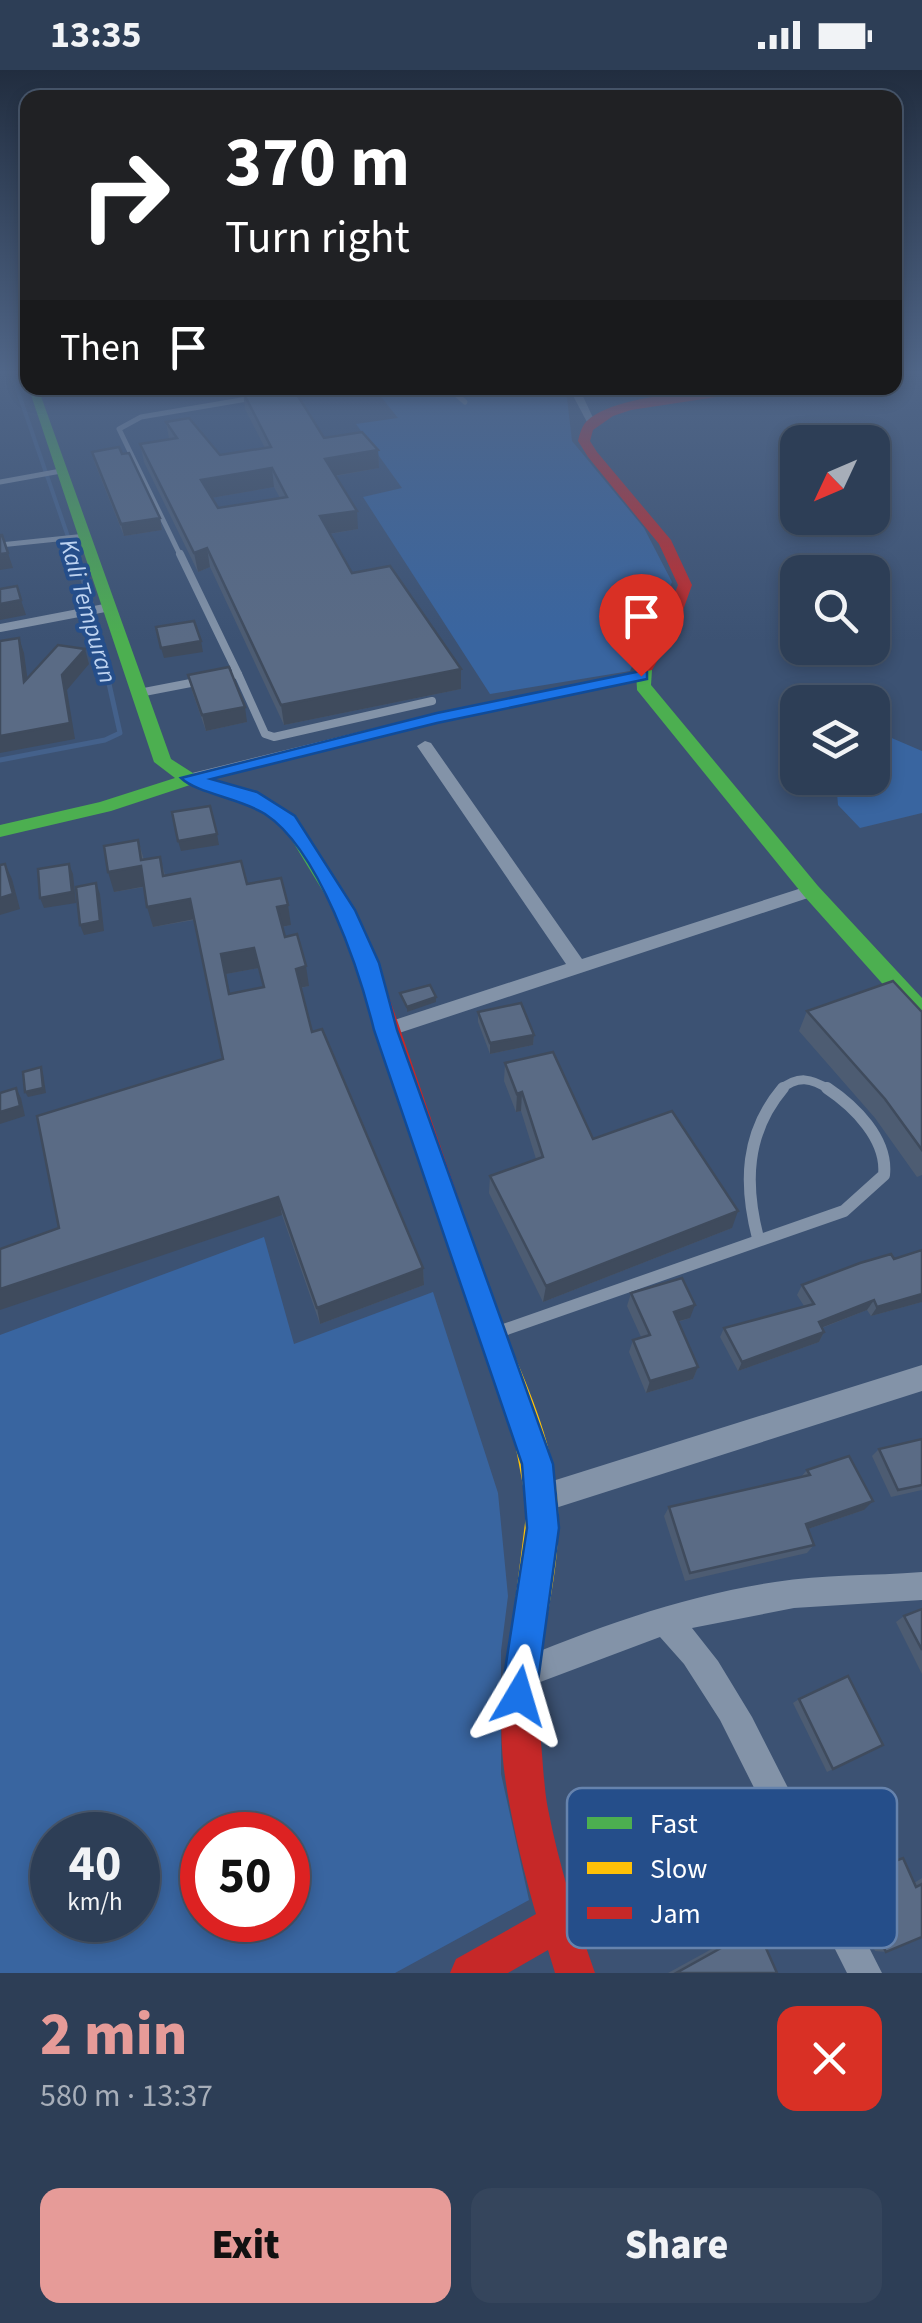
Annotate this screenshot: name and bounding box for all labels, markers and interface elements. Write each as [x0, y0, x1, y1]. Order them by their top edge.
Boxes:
text: 13:35 [50, 8, 142, 62]
text: 370 m [225, 113, 410, 213]
icon: right [60, 130, 190, 260]
text: Turn right [225, 206, 410, 270]
icon: arrive [161, 320, 216, 375]
text: Then [60, 321, 141, 375]
north arrow [780, 425, 890, 535]
map controls [780, 425, 890, 795]
water label: Kali Tempuran [50, 535, 126, 687]
button: search [780, 555, 890, 665]
pin [599, 574, 684, 677]
icon: arrive [614, 589, 669, 644]
button: layers [780, 685, 890, 795]
position arrow [467, 1644, 571, 1748]
legend [567, 1788, 897, 1948]
text: Fast [650, 1804, 698, 1844]
speed limit sign: 50 [180, 1812, 310, 1942]
text: 40 [69, 1829, 121, 1900]
text: Slow [650, 1849, 707, 1889]
text: km/h [67, 1884, 123, 1920]
text: Jam [650, 1894, 701, 1934]
text: 2 min [40, 1993, 187, 2078]
button: close [777, 2006, 882, 2111]
text: 580 m · 13:37 [40, 2073, 213, 2119]
button: Exit [40, 2188, 451, 2303]
button: Share [471, 2188, 882, 2303]

